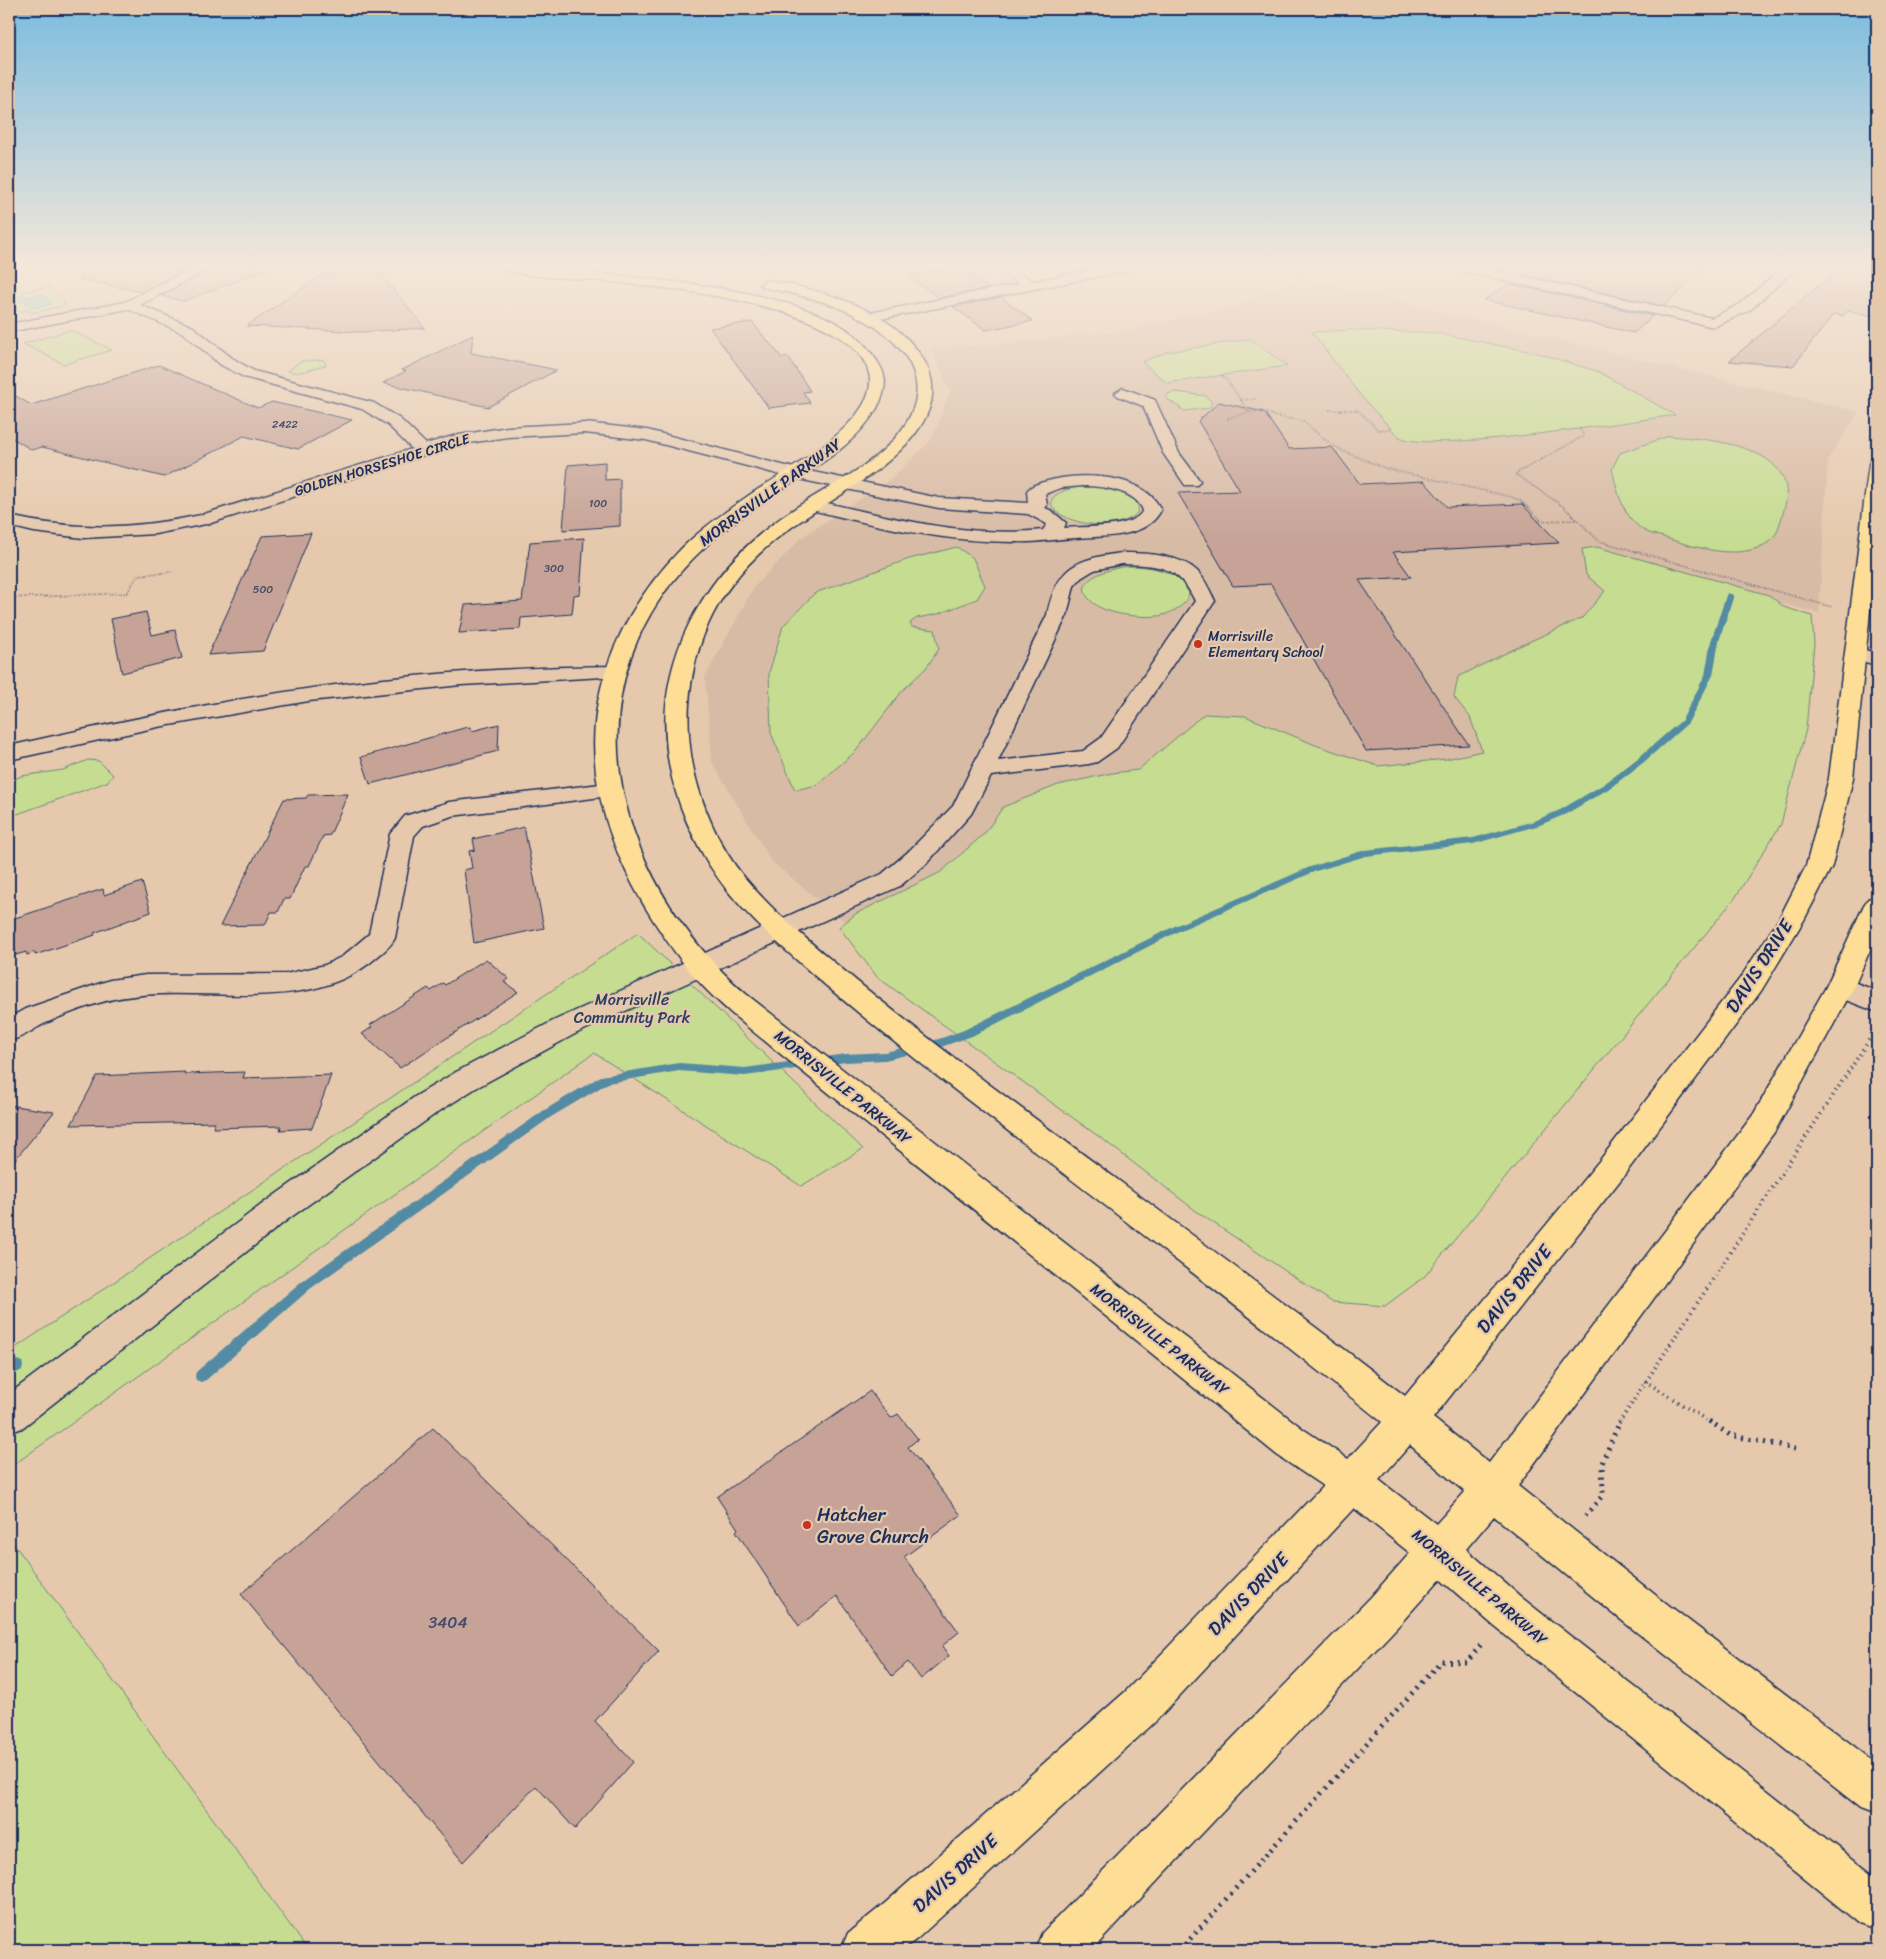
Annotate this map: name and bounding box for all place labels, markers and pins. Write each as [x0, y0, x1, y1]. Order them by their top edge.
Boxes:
place label: Morrisville Elementary School [1208, 624, 1325, 665]
marker: Morrisville Elementary School [1192, 638, 1204, 650]
place label: Hatcher Grove Church [817, 1498, 929, 1553]
marker: Hatcher Grove Church [801, 1519, 813, 1531]

